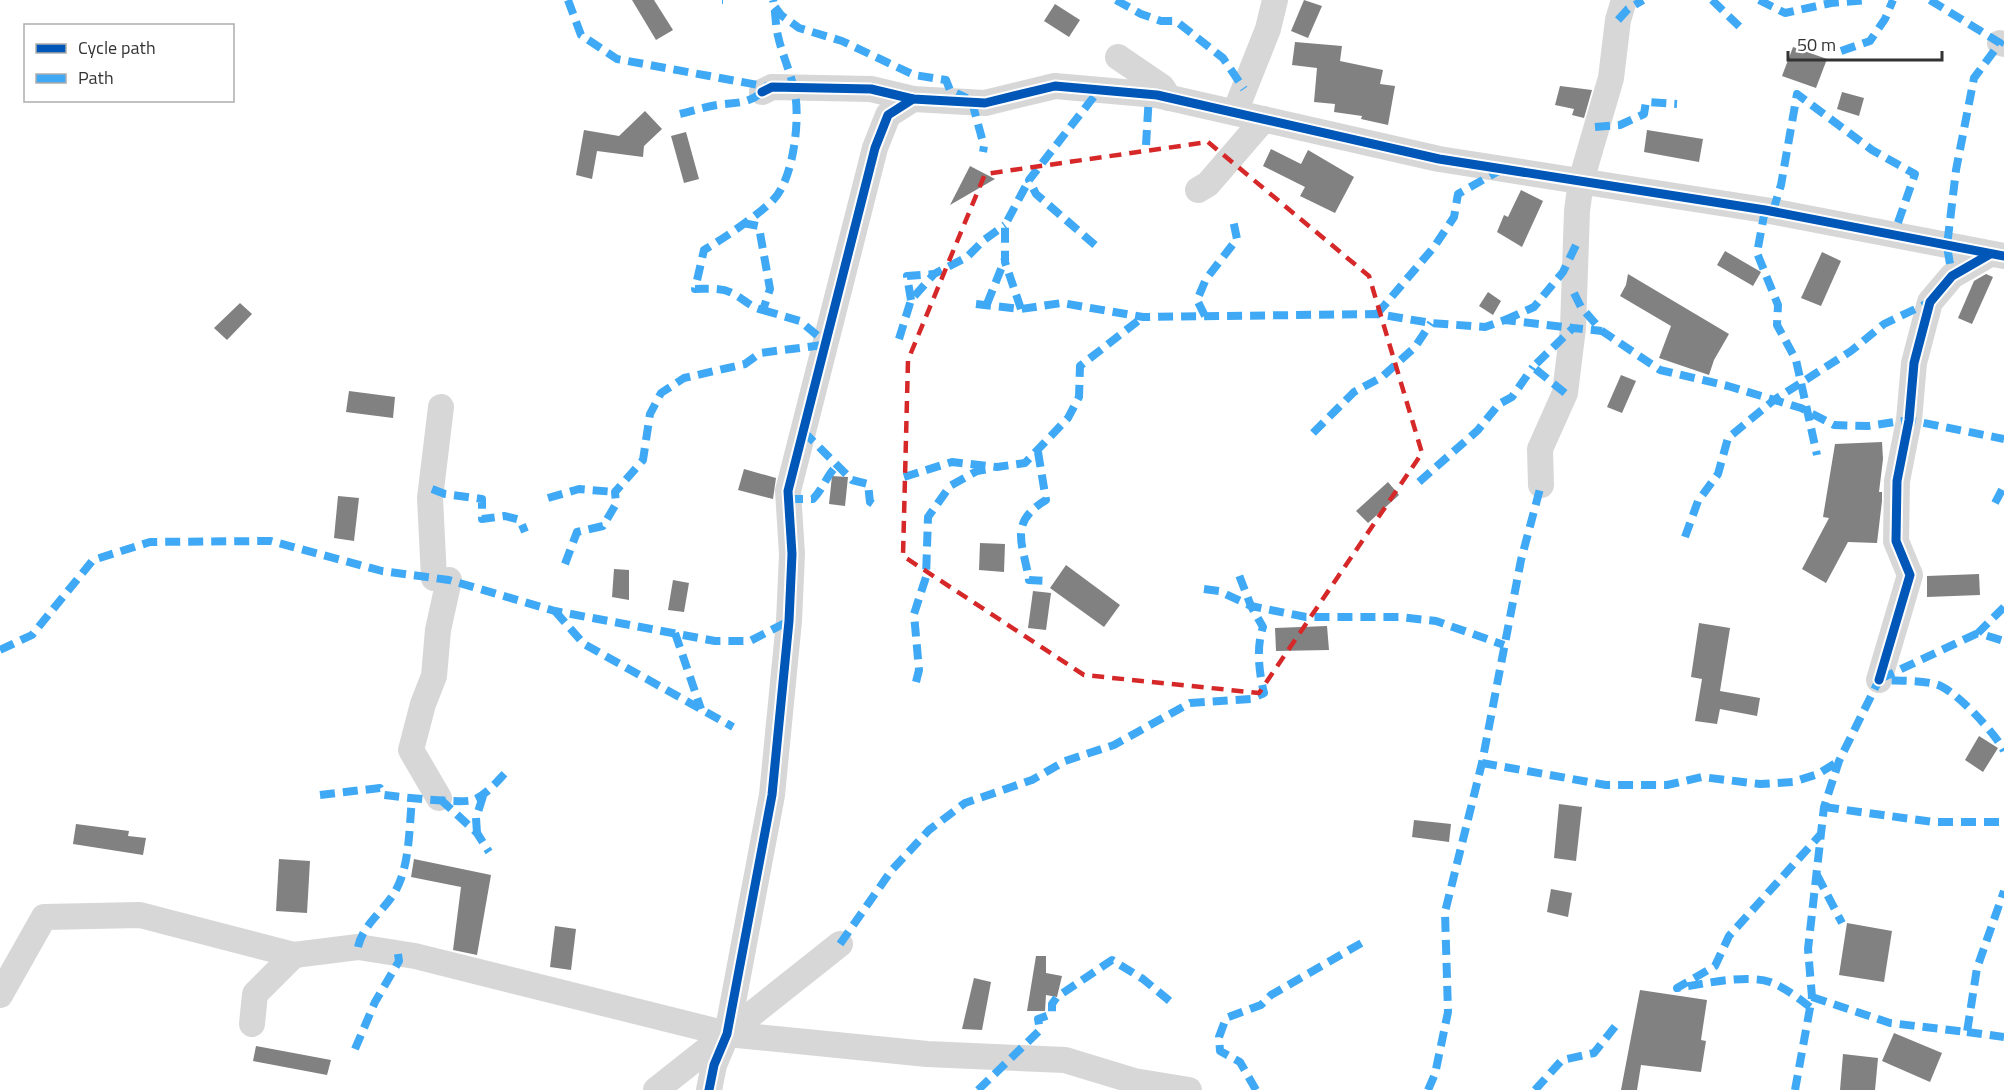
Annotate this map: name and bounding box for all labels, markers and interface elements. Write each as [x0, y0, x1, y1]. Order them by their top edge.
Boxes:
legend [24, 24, 234, 102]
scale bar [1788, 24, 1942, 62]
text: 50 m [1797, 31, 1836, 58]
text: Cycle path [78, 34, 156, 61]
text: Path [78, 64, 114, 91]

